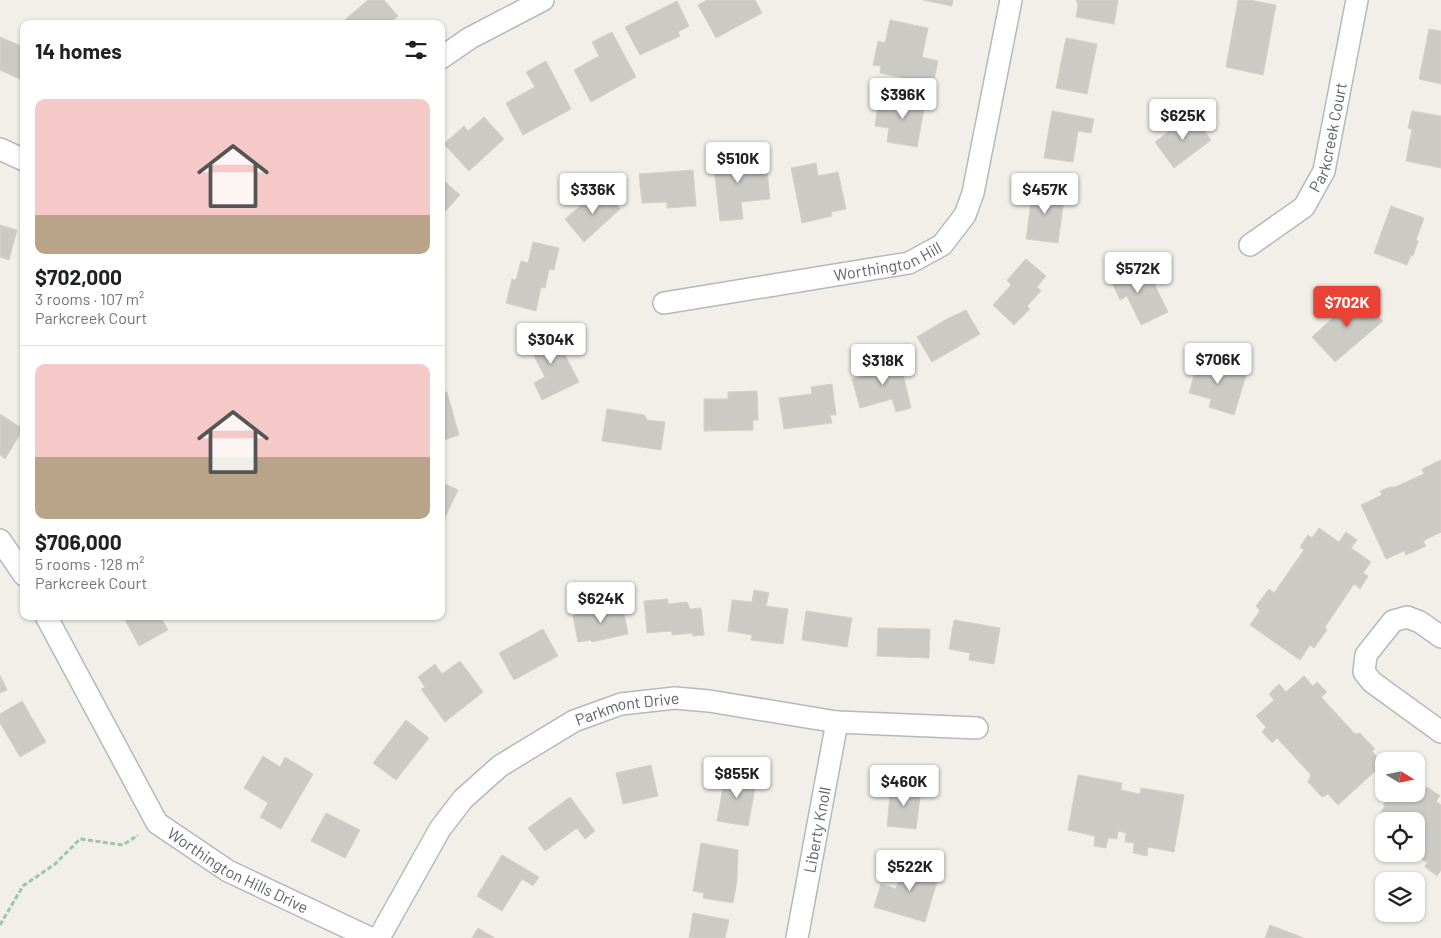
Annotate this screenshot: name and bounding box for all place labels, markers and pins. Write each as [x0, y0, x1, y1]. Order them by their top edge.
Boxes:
pin: $396K [868, 78, 938, 120]
pin: $625K [1148, 98, 1218, 141]
pin: $510K [703, 142, 773, 184]
pin: $336K [558, 172, 628, 215]
pin: $457K [1010, 172, 1080, 215]
pin: $572K [1103, 252, 1173, 294]
pin: $702K [1312, 286, 1382, 328]
pin: $304K [516, 322, 586, 365]
pin: $706K [1183, 342, 1253, 385]
pin: $318K [848, 344, 918, 386]
pin: $624K [566, 582, 636, 624]
pin: $855K [702, 756, 772, 799]
pin: $460K [869, 764, 939, 807]
pin: $522K [875, 850, 945, 892]

